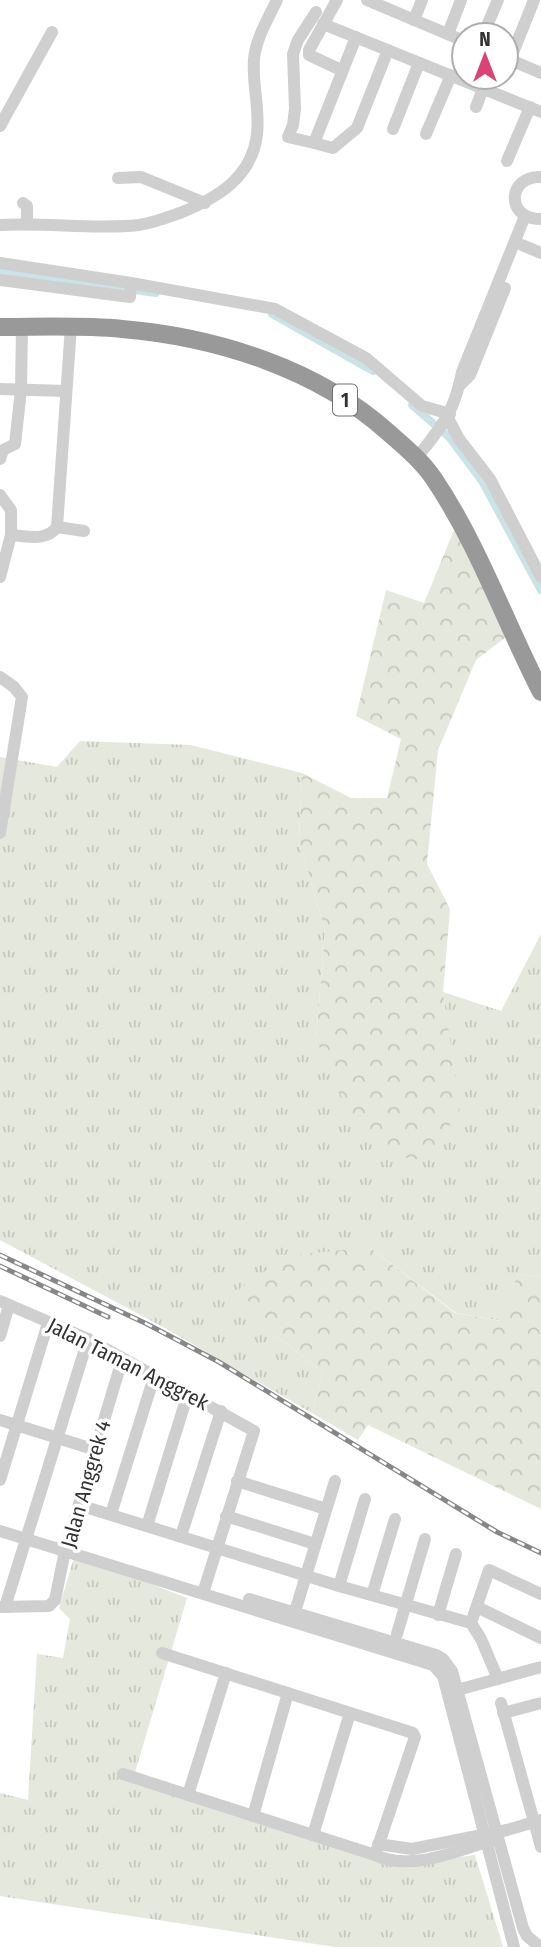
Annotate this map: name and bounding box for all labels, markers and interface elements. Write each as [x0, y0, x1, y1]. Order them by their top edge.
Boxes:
north arrow [450, 21, 520, 91]
text: N [479, 28, 491, 51]
road number: 1 [333, 384, 357, 416]
street label: Jalan Taman Anggrek [43, 1312, 213, 1416]
street label: Jalan Anggrek 4 [55, 1417, 117, 1551]

